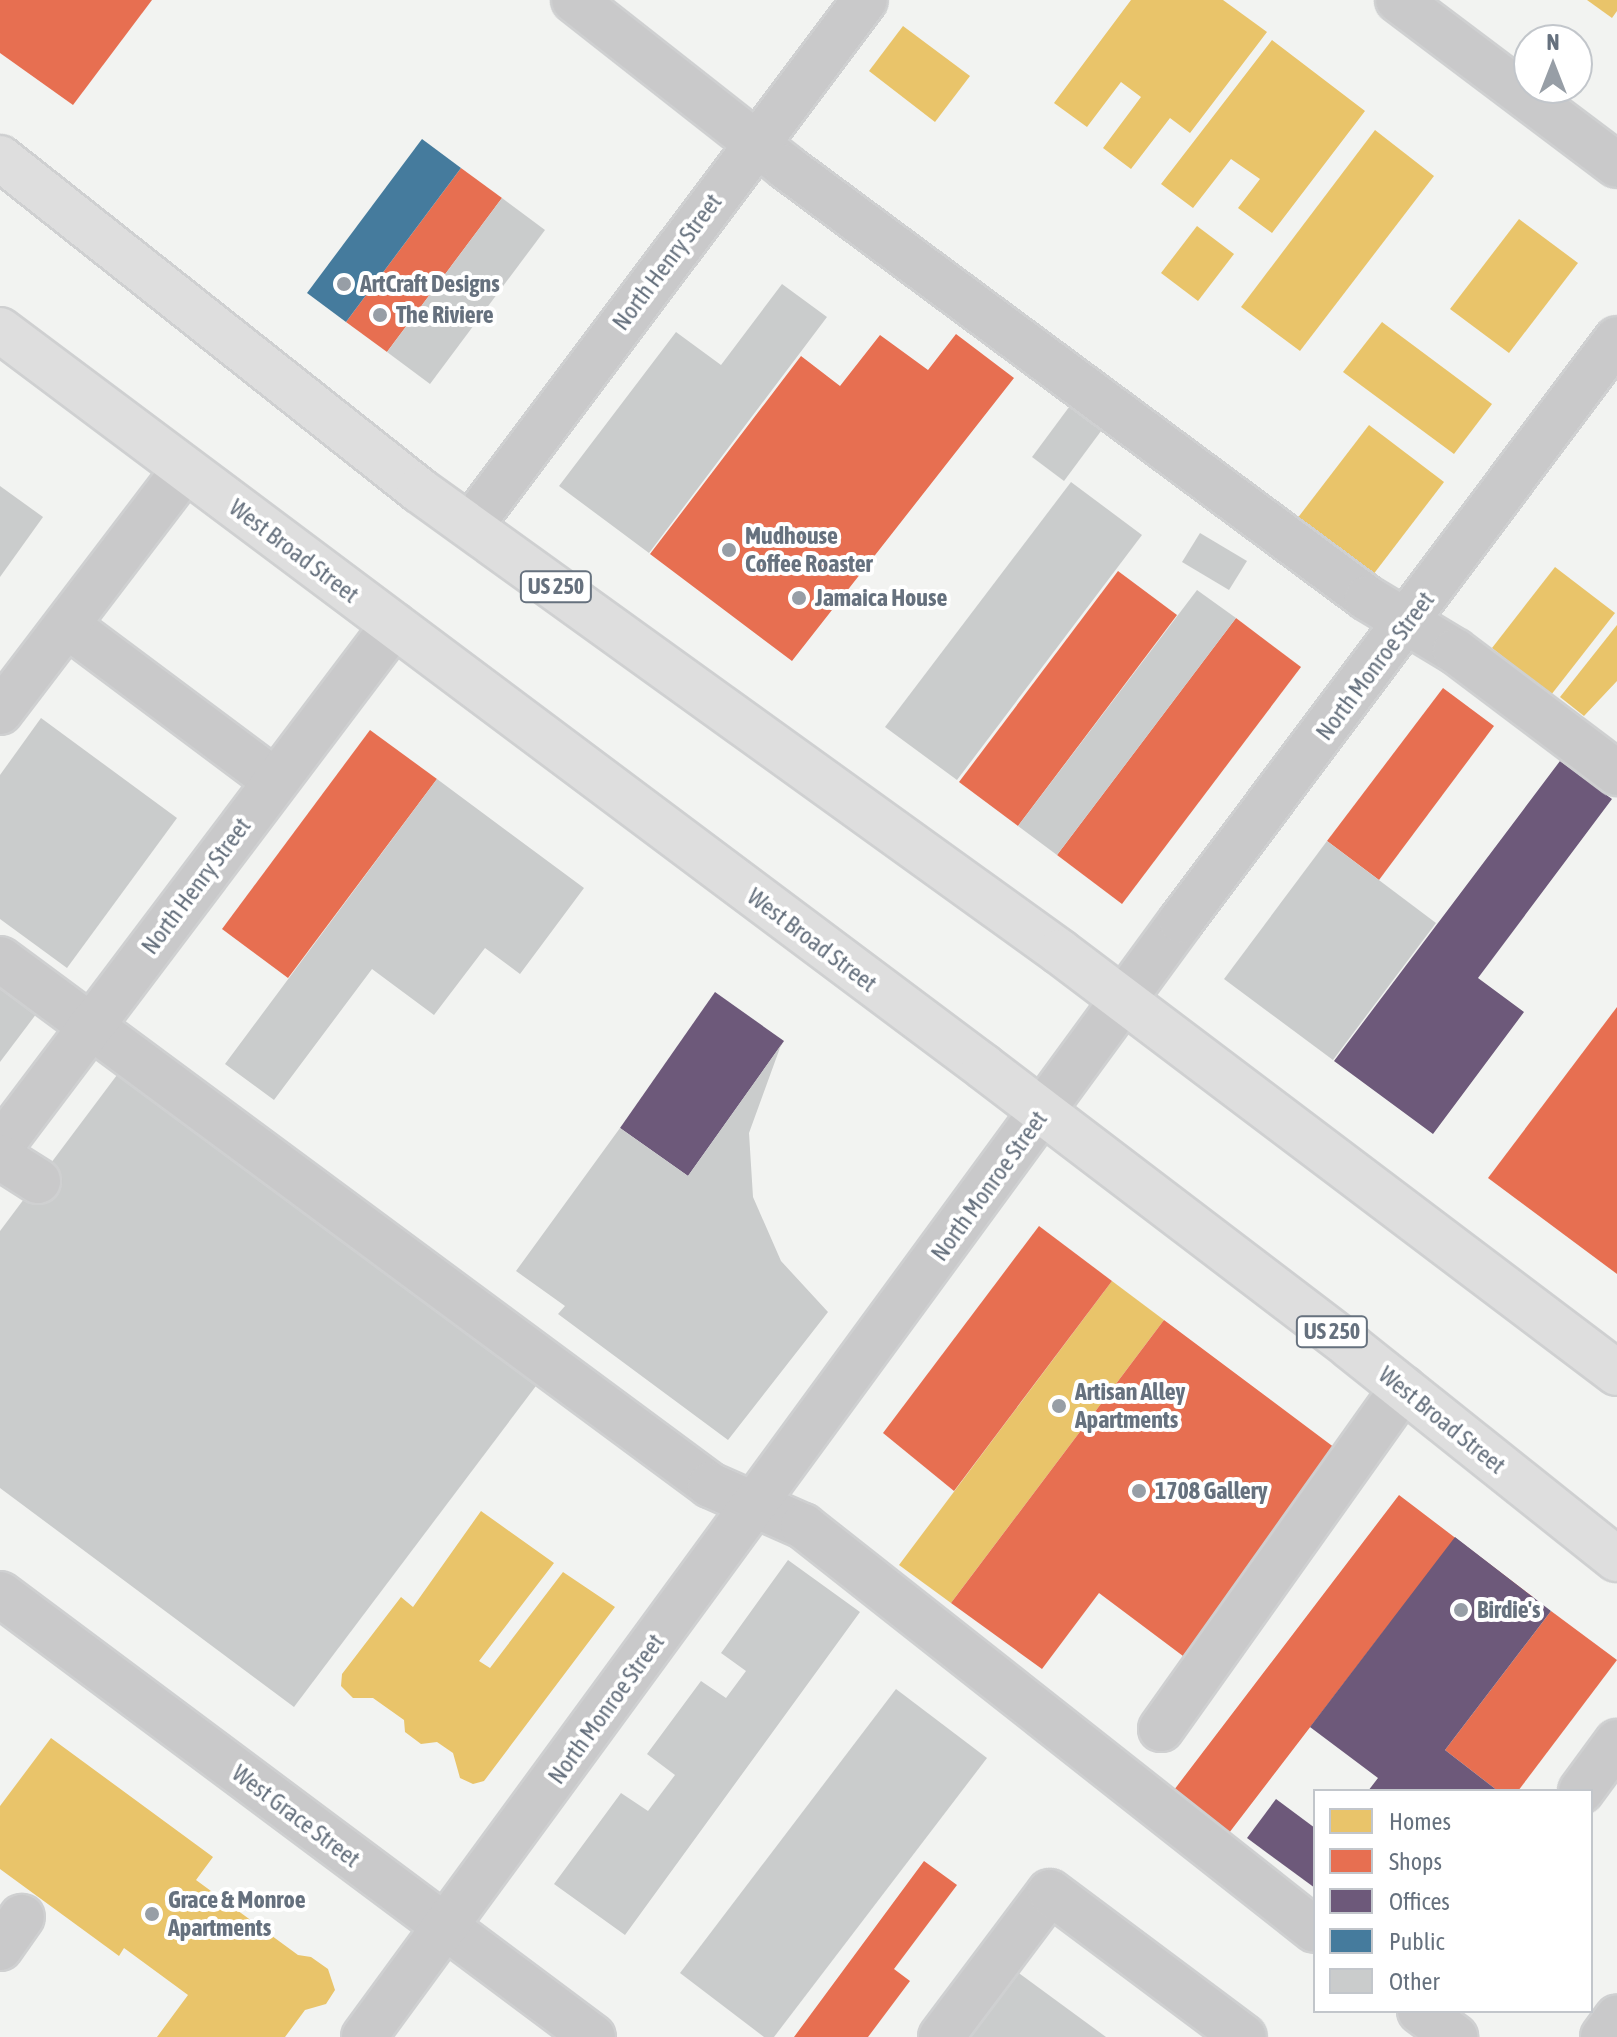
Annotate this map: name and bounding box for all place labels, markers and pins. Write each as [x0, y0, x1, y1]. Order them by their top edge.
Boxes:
place label: ArtCraft Designs [360, 270, 500, 298]
marker: ArtCraft Designs [335, 275, 353, 293]
place label: The Riviere [396, 301, 494, 329]
marker: The Riviere [371, 306, 389, 324]
place label: Mudhouse Coffee Roaster [745, 522, 873, 578]
marker: Mudhouse Coffee Roaster [720, 541, 738, 559]
place label: Jamaica House [815, 584, 947, 612]
marker: Jamaica House [790, 589, 808, 607]
place label: Artisan Alley Apartments [1075, 1378, 1185, 1434]
marker: Artisan Alley Apartments [1050, 1397, 1068, 1415]
place label: 1708 Gallery [1155, 1477, 1268, 1505]
marker: 1708 Gallery [1130, 1482, 1148, 1500]
place label: Birdie's [1477, 1596, 1540, 1624]
marker: Birdie's [1452, 1601, 1470, 1619]
place label: Grace & Monroe Apartments [168, 1886, 306, 1942]
marker: Grace & Monroe Apartments [143, 1905, 161, 1923]

